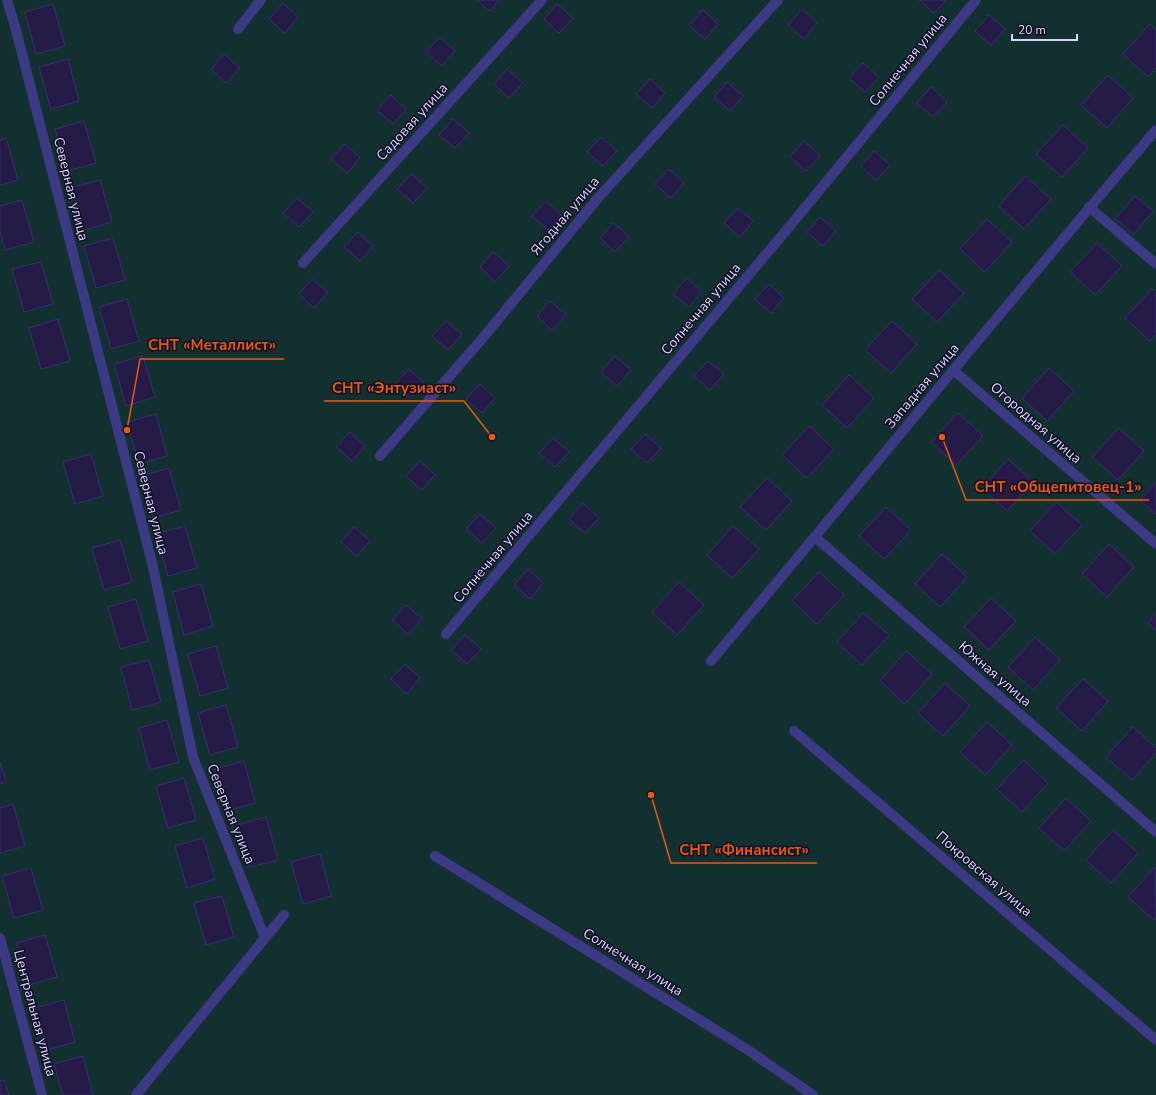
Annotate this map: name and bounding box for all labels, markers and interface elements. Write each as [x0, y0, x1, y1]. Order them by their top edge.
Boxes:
street label: Солнечная улица [865, 9, 951, 111]
scale bar [1012, 16, 1077, 42]
text: 20 m [1018, 22, 1046, 38]
street label: Садовая улица [372, 79, 452, 165]
street label: Северная улица [49, 135, 93, 243]
street label: Ягодная улица [526, 172, 604, 260]
street label: Солнечная улица [657, 259, 745, 359]
callout: СНТ «Металлист» [140, 332, 284, 359]
text: СНТ «Металлист» [148, 335, 276, 355]
street label: Западная улица [880, 339, 964, 433]
callout: СНТ «Энтузиаст» [324, 374, 464, 401]
text: СНТ «Энтузиаст» [332, 378, 456, 398]
street label: Огородная улица [986, 378, 1086, 468]
street label: Северная улица [129, 449, 173, 557]
callout: СНТ «Общепитовец-1» [966, 473, 1149, 500]
text: СНТ «Общепитовец-1» [974, 477, 1142, 497]
street label: Солнечная улица [449, 507, 537, 607]
street label: Южная улица [954, 637, 1036, 711]
street label: Северная улица [202, 761, 260, 867]
street label: Покровская улица [932, 827, 1036, 921]
callout: СНТ «Финансист» [671, 836, 817, 863]
text: СНТ «Финансист» [679, 840, 809, 860]
street label: Солнечная улица [579, 924, 687, 1000]
street label: Центральная улица [9, 948, 61, 1078]

